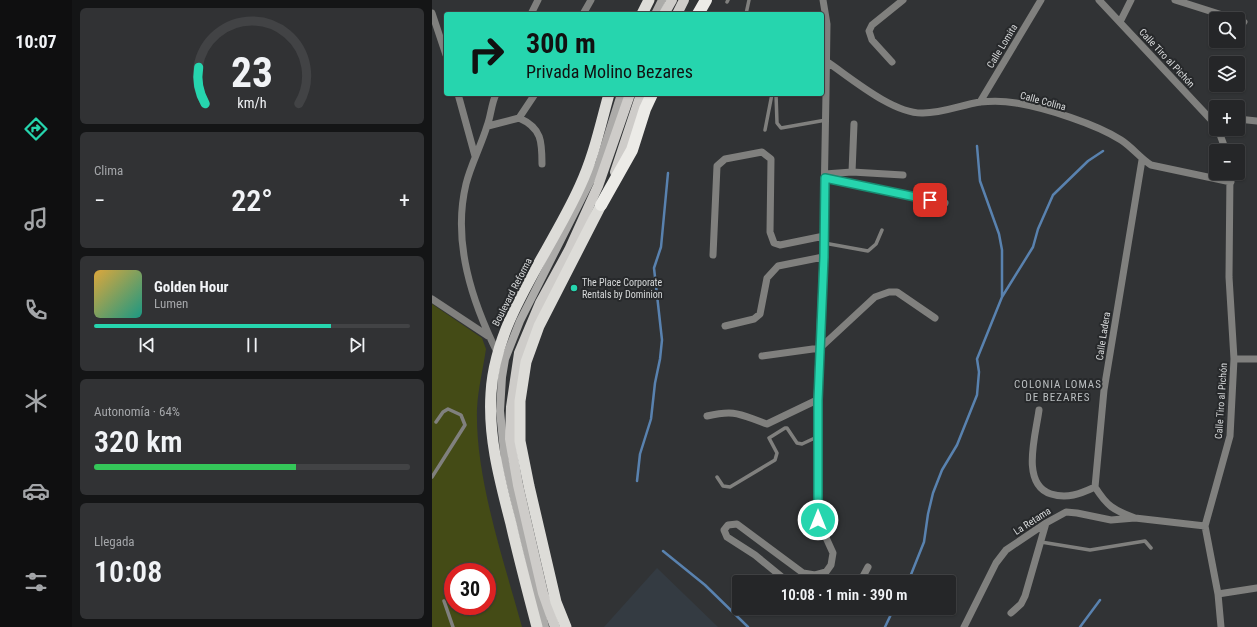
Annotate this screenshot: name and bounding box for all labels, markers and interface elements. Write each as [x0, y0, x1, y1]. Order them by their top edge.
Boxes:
map controls [1209, 12, 1245, 180]
button: search [1209, 12, 1245, 48]
street label: Calle Lomita [985, 22, 1020, 70]
street label: Calle Tiro al Pichón [1137, 26, 1197, 90]
text: 300 m [526, 27, 596, 60]
icon: right [460, 28, 512, 80]
text: 10:07 [15, 31, 57, 52]
text: 23 [231, 48, 273, 97]
button: layers [1209, 56, 1245, 92]
text: Privada Molino Bezares [526, 61, 693, 82]
street label: Calle Colina [1019, 90, 1067, 112]
text: km/h [237, 94, 267, 110]
button: + [1209, 100, 1245, 136]
icon: directions [22, 115, 50, 143]
button: − [1209, 144, 1245, 180]
text: Clima [94, 163, 123, 178]
text: 22° [231, 183, 273, 218]
pin [913, 183, 947, 217]
text: − [94, 188, 105, 213]
text: + [399, 188, 410, 213]
icon: arrive [919, 189, 941, 211]
icon: music [22, 205, 50, 233]
street label: Boulevard Reforma [490, 256, 534, 328]
place label: The Place Corporate Rentals by Dominion [582, 277, 663, 300]
text: Golden Hour [154, 278, 229, 296]
marker: The Place Corporate Rentals by Dominion [569, 283, 579, 293]
icon: phone [22, 296, 50, 324]
text: Lumen [154, 296, 188, 311]
street label: Calle Ladera [1094, 311, 1112, 361]
icon: previous [136, 334, 158, 356]
icon: pause [241, 334, 263, 356]
icon: next [346, 334, 368, 356]
street label: Calle Tiro al Pichón [1213, 362, 1229, 439]
district label: COLONIA LOMAS DE BEZARES [1014, 378, 1102, 404]
icon: climate [22, 387, 50, 415]
text: Autonomía · 64% [94, 404, 180, 419]
text: 320 km [94, 424, 183, 459]
icon: car [22, 477, 50, 505]
position arrow [797, 499, 839, 541]
street label: La Retama [1011, 505, 1053, 537]
text: Llegada [94, 534, 135, 549]
text: 10:08 [94, 554, 162, 589]
speed limit sign: 30 [444, 563, 496, 615]
icon: filters [22, 568, 50, 596]
text: 10:08 · 1 min · 390 m [781, 586, 907, 604]

